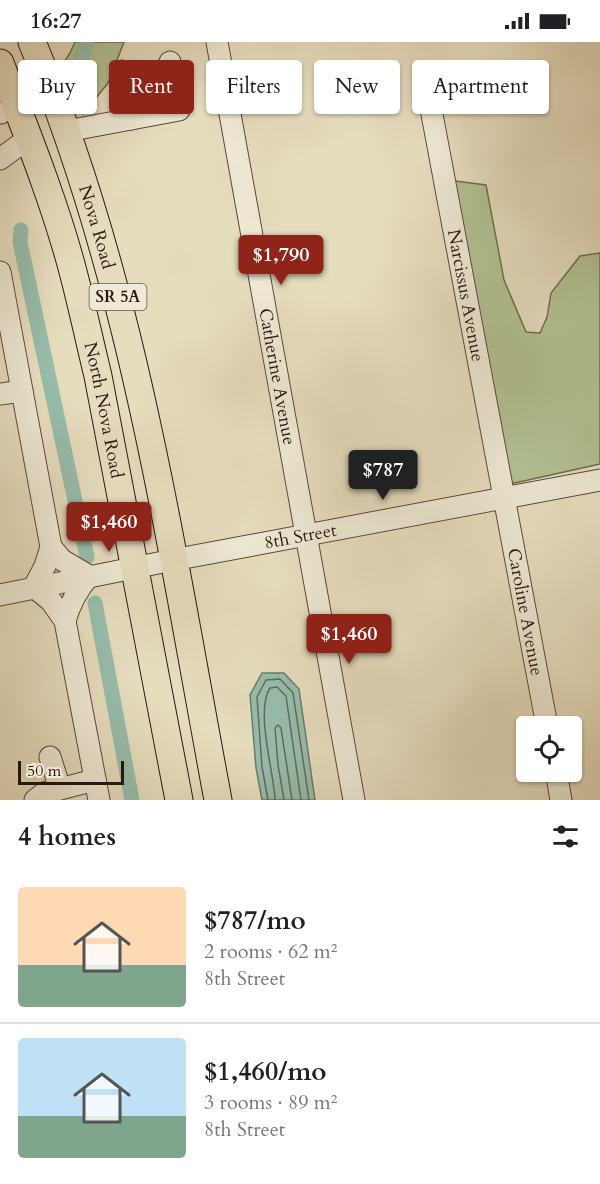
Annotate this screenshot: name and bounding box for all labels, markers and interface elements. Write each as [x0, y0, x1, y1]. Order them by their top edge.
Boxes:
text: 16:27 [30, 6, 81, 36]
chip: Buy [18, 60, 97, 114]
chip: Rent [109, 60, 194, 114]
chip: Filters [206, 60, 302, 114]
chip: New [314, 60, 400, 114]
chip: Apartment [412, 60, 549, 114]
street label: Nova Road [73, 182, 121, 272]
street label: Narcissus Avenue [441, 227, 491, 364]
pin: $1,790 [232, 235, 330, 286]
text: $1,790 [252, 241, 310, 268]
road number: SR 5A [90, 284, 146, 310]
street label: Catherine Avenue [253, 306, 302, 447]
street label: North Nova Road [78, 339, 130, 481]
pin: $787 [347, 450, 419, 501]
text: $787 [363, 456, 403, 483]
pin: $1,460 [60, 502, 158, 553]
text: $1,460 [80, 508, 138, 535]
street label: 8th Street [262, 517, 339, 555]
street label: Caroline Avenue [501, 546, 550, 678]
pin: $1,460 [300, 614, 398, 665]
text: $1,460 [320, 620, 378, 647]
map controls [516, 716, 582, 782]
button: locate [516, 716, 582, 782]
scale bar [18, 758, 124, 786]
text: 50 m [27, 760, 61, 782]
text: 4 homes [18, 819, 116, 854]
icon: filters [549, 820, 582, 853]
text: $787/mo [204, 903, 306, 938]
icon: home [66, 911, 138, 983]
text: 2 rooms · 62 m² [204, 938, 337, 965]
text: 8th Street [204, 965, 285, 992]
text: $1,460/mo [204, 1054, 327, 1089]
icon: home [66, 1062, 138, 1134]
text: 3 rooms · 89 m² [204, 1089, 337, 1116]
text: 8th Street [204, 1116, 285, 1143]

